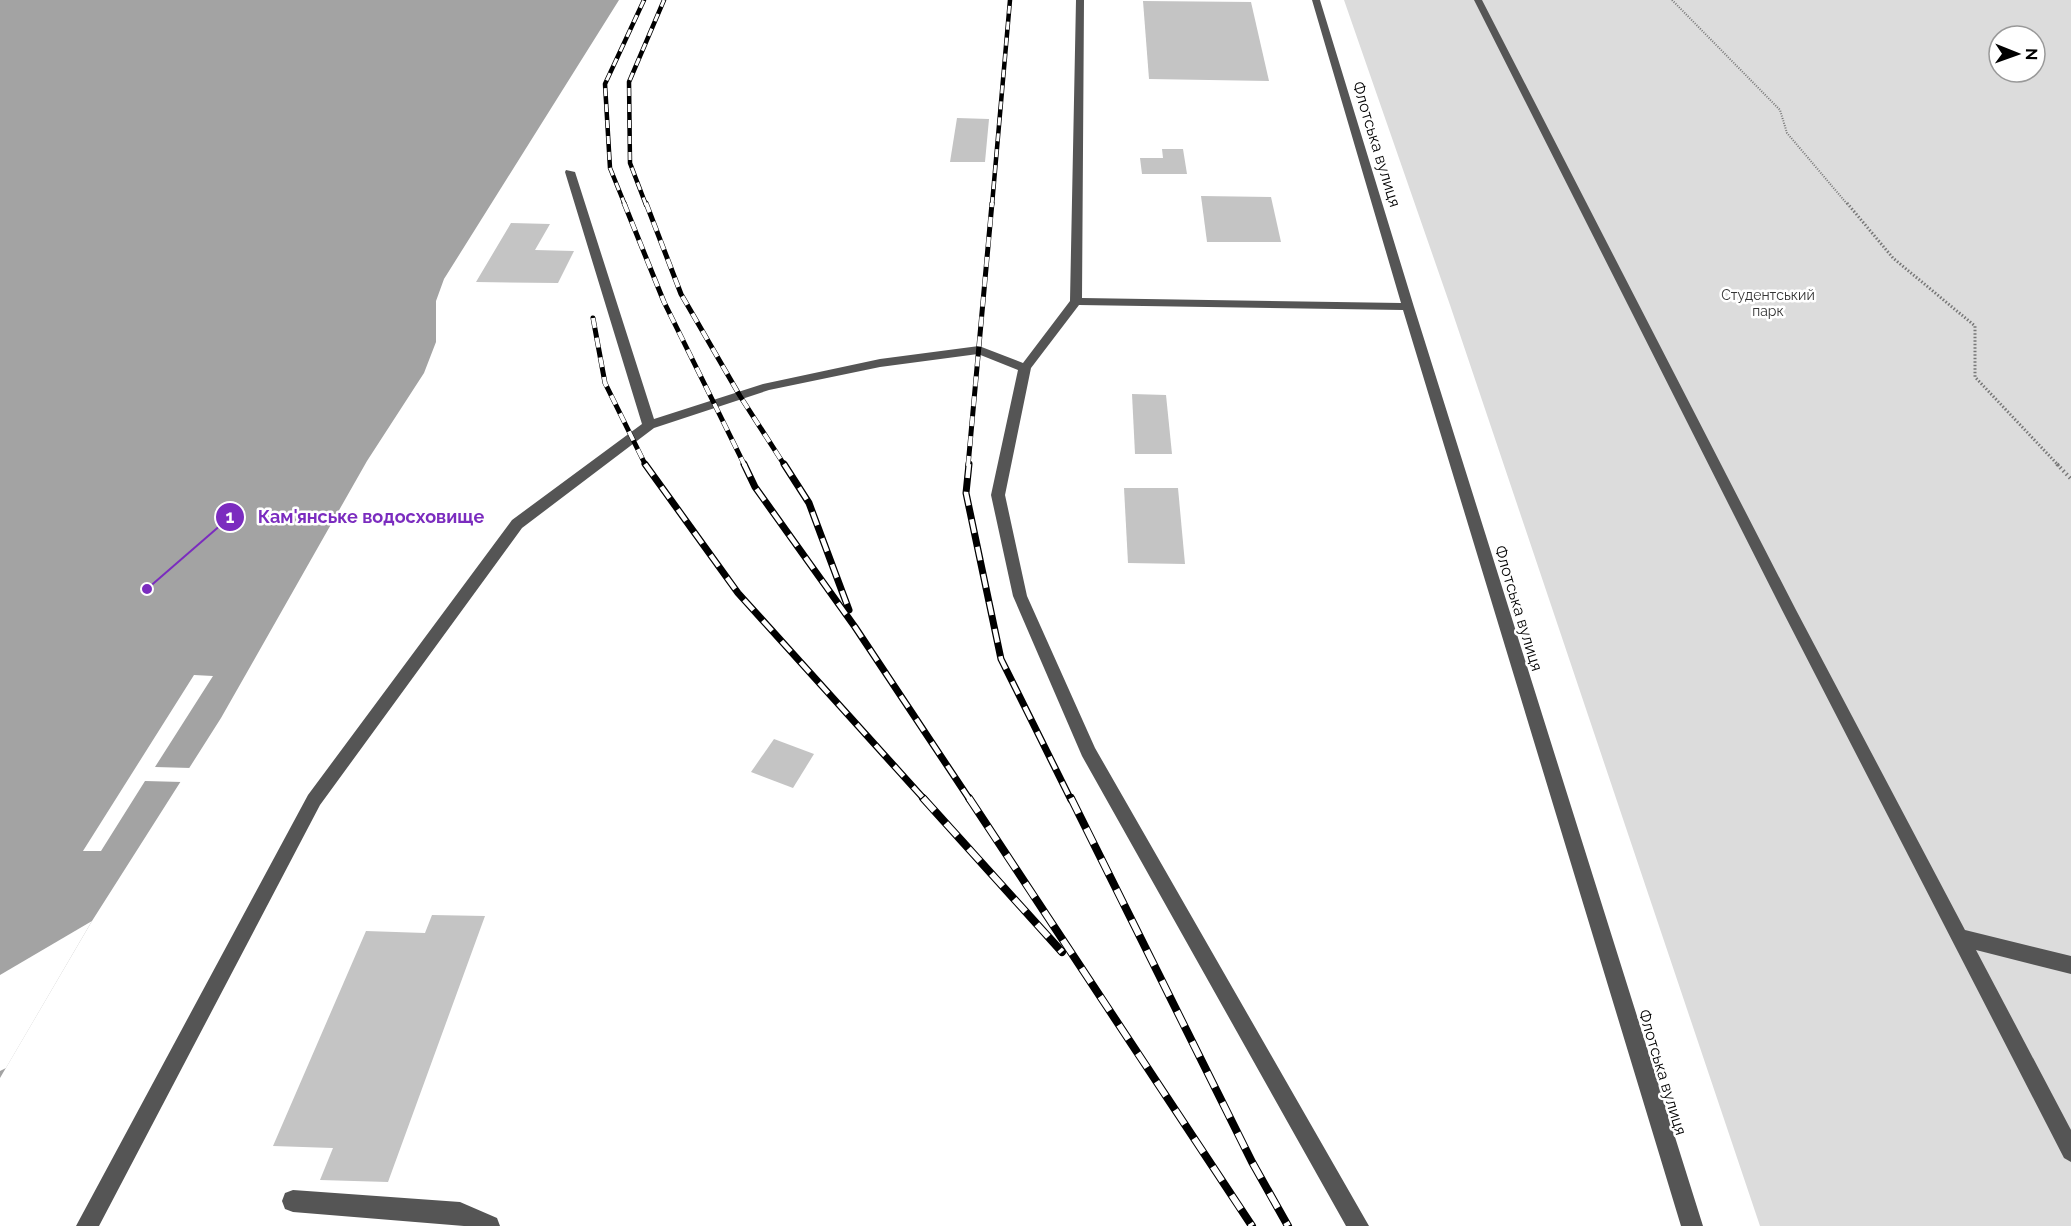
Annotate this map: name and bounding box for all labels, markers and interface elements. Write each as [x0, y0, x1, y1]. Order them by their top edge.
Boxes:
north arrow [1987, 24, 2047, 84]
text: N [2022, 48, 2041, 61]
street label: Флотська вулиця [1348, 79, 1405, 209]
park label: Студентський парк [1721, 287, 1815, 319]
callout: Кам'янське водосховище [215, 499, 496, 535]
text: 1 [226, 506, 235, 527]
text: Кам'янське водосховище [258, 506, 484, 527]
street label: Флотська вулиця [1490, 543, 1547, 673]
street label: Флотська вулиця [1634, 1007, 1691, 1137]

